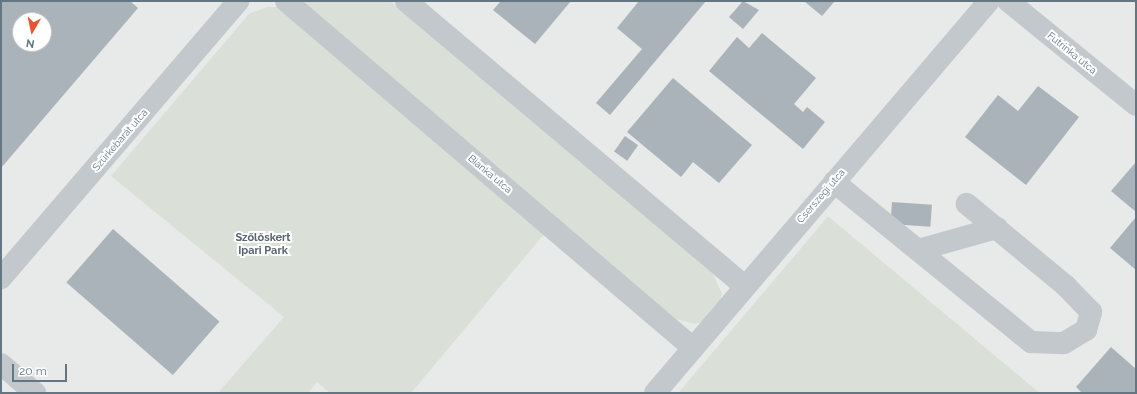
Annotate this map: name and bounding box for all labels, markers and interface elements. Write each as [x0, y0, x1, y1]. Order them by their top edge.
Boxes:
north arrow [12, 12, 52, 52]
street label: Futrinka utca [1045, 30, 1099, 76]
text: N [25, 36, 35, 50]
street label: Szürkebarát utca [90, 107, 150, 173]
street label: Bianka utca [466, 152, 514, 196]
street label: Cserszegi utca [794, 167, 848, 225]
district label: Szőlőskert Ipari Park [235, 232, 291, 258]
scale bar [14, 356, 69, 382]
text: 20 m [19, 364, 47, 378]

